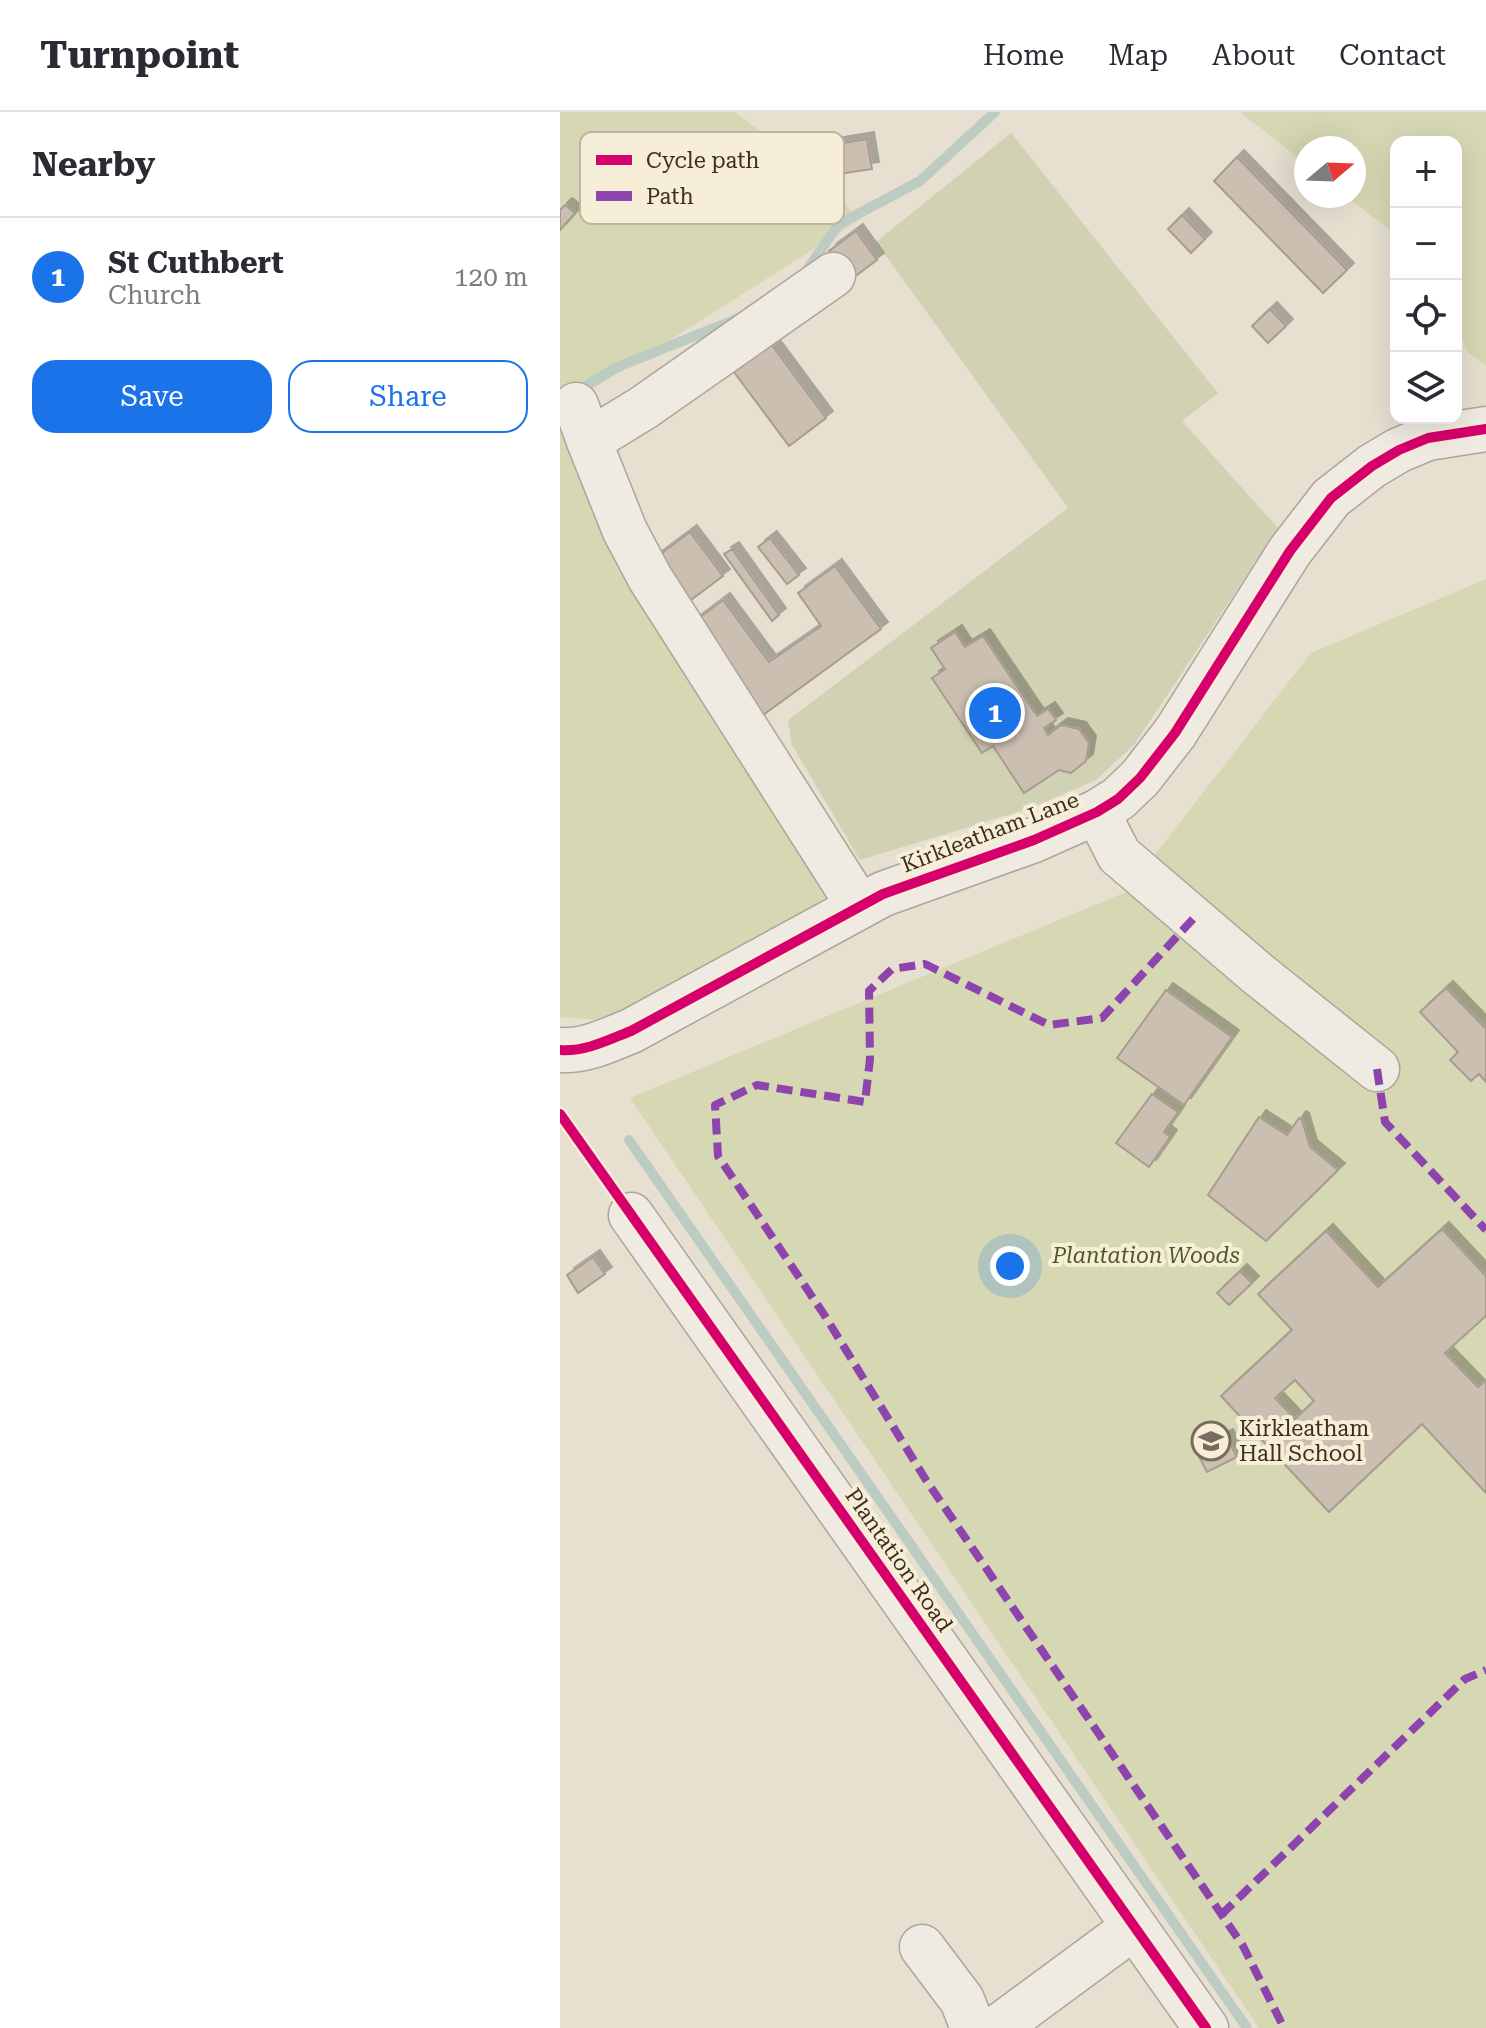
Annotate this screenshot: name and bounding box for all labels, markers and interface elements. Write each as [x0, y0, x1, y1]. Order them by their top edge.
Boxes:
text: Turnpoint [40, 33, 239, 77]
text: Home [983, 39, 1064, 72]
text: Map [1108, 39, 1168, 72]
text: About [1212, 39, 1295, 72]
text: Contact [1339, 39, 1446, 72]
legend [580, 132, 844, 224]
north arrow [1294, 136, 1366, 208]
map controls [1390, 136, 1462, 424]
button: + [1390, 136, 1462, 208]
text: Nearby [32, 144, 155, 184]
text: Cycle path [646, 148, 760, 173]
text: Path [646, 184, 694, 209]
button: − [1390, 208, 1462, 280]
text: St Cuthbert [108, 245, 284, 280]
text: 1 [51, 262, 65, 292]
text: 120 m [454, 262, 528, 292]
text: Church [108, 280, 201, 310]
button: locate [1390, 280, 1462, 352]
button: layers [1390, 352, 1462, 424]
button: Save [32, 360, 272, 433]
button: Share [288, 360, 528, 433]
pin: 1 [969, 683, 1021, 743]
street label: Kirkleatham Lane [898, 787, 1082, 877]
park label: Plantation Woods [1051, 1243, 1240, 1268]
your location [990, 1246, 1030, 1286]
place label: Kirkleatham Hall School [1239, 1416, 1369, 1466]
school or university icon: Kirkleatham Hall School [1190, 1420, 1232, 1462]
street label: Plantation Road [840, 1484, 958, 1636]

